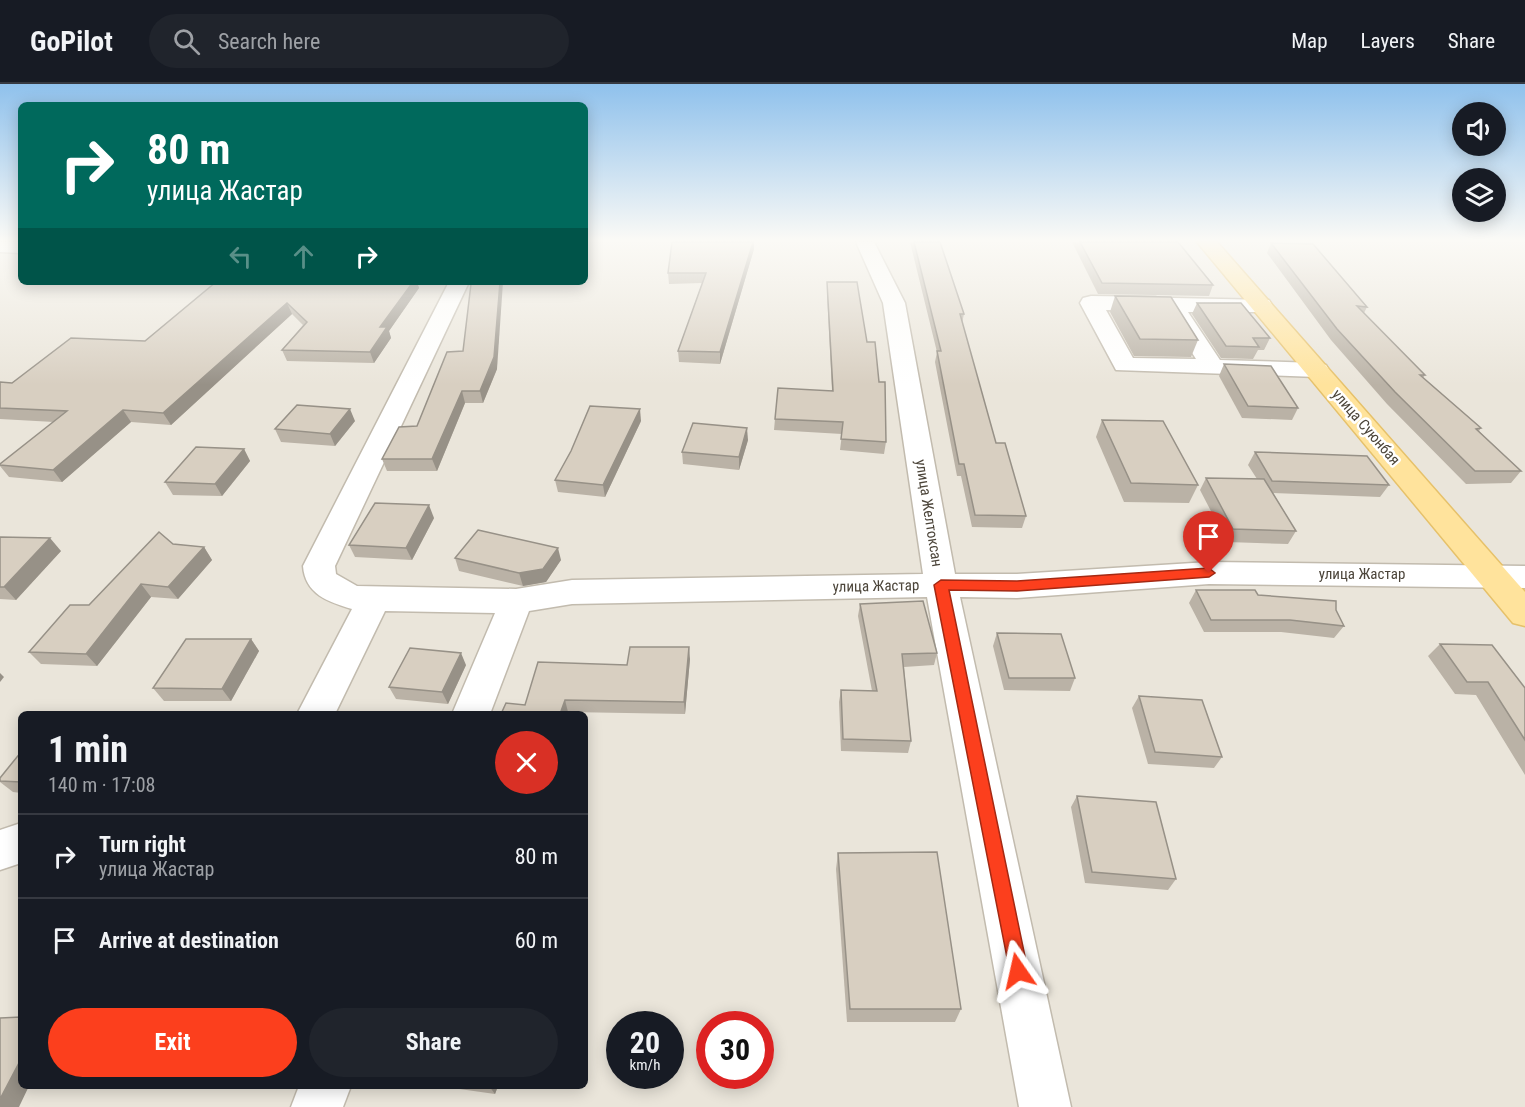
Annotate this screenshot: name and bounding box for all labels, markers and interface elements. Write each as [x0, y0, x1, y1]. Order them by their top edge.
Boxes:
search box [149, 14, 569, 68]
text: GoPilot [30, 25, 113, 58]
icon: search [170, 25, 203, 58]
text: Search here [218, 29, 320, 54]
text: Map [1291, 29, 1328, 53]
text: Layers [1361, 29, 1415, 53]
text: Share [1448, 29, 1495, 53]
map controls [1452, 102, 1506, 222]
button: sound [1452, 102, 1506, 156]
text: 80 m [147, 125, 230, 174]
icon: right [48, 126, 126, 204]
button: layers [1452, 168, 1506, 222]
text: улица Жастар [147, 175, 303, 207]
icon: left [224, 240, 257, 273]
icon: ahead [287, 240, 320, 273]
icon: right [350, 240, 383, 273]
street label: улица Суюнбая [1328, 385, 1404, 469]
street label: улица Желтоксан [912, 458, 946, 568]
pin [1183, 511, 1234, 573]
icon: arrive [1192, 520, 1225, 553]
street label: улица Жастар [1319, 565, 1405, 583]
street label: улица Жастар [833, 576, 919, 596]
text: 1 min [48, 729, 128, 771]
button: close [495, 731, 558, 794]
text: 140 m · 17:08 [48, 773, 155, 797]
text: Turn right [99, 832, 186, 857]
icon: right [48, 840, 81, 873]
text: 80 m [515, 844, 558, 869]
text: улица Жастар [99, 857, 214, 881]
icon: arrive [48, 924, 81, 957]
text: Arrive at destination [99, 928, 279, 953]
text: 60 m [515, 928, 558, 953]
position arrow [986, 939, 1050, 1003]
button: Exit [48, 1008, 297, 1077]
button: Share [309, 1008, 558, 1077]
speed limit sign: 30 [696, 1011, 774, 1089]
text: 20 [630, 1025, 660, 1060]
text: km/h [630, 1056, 660, 1074]

